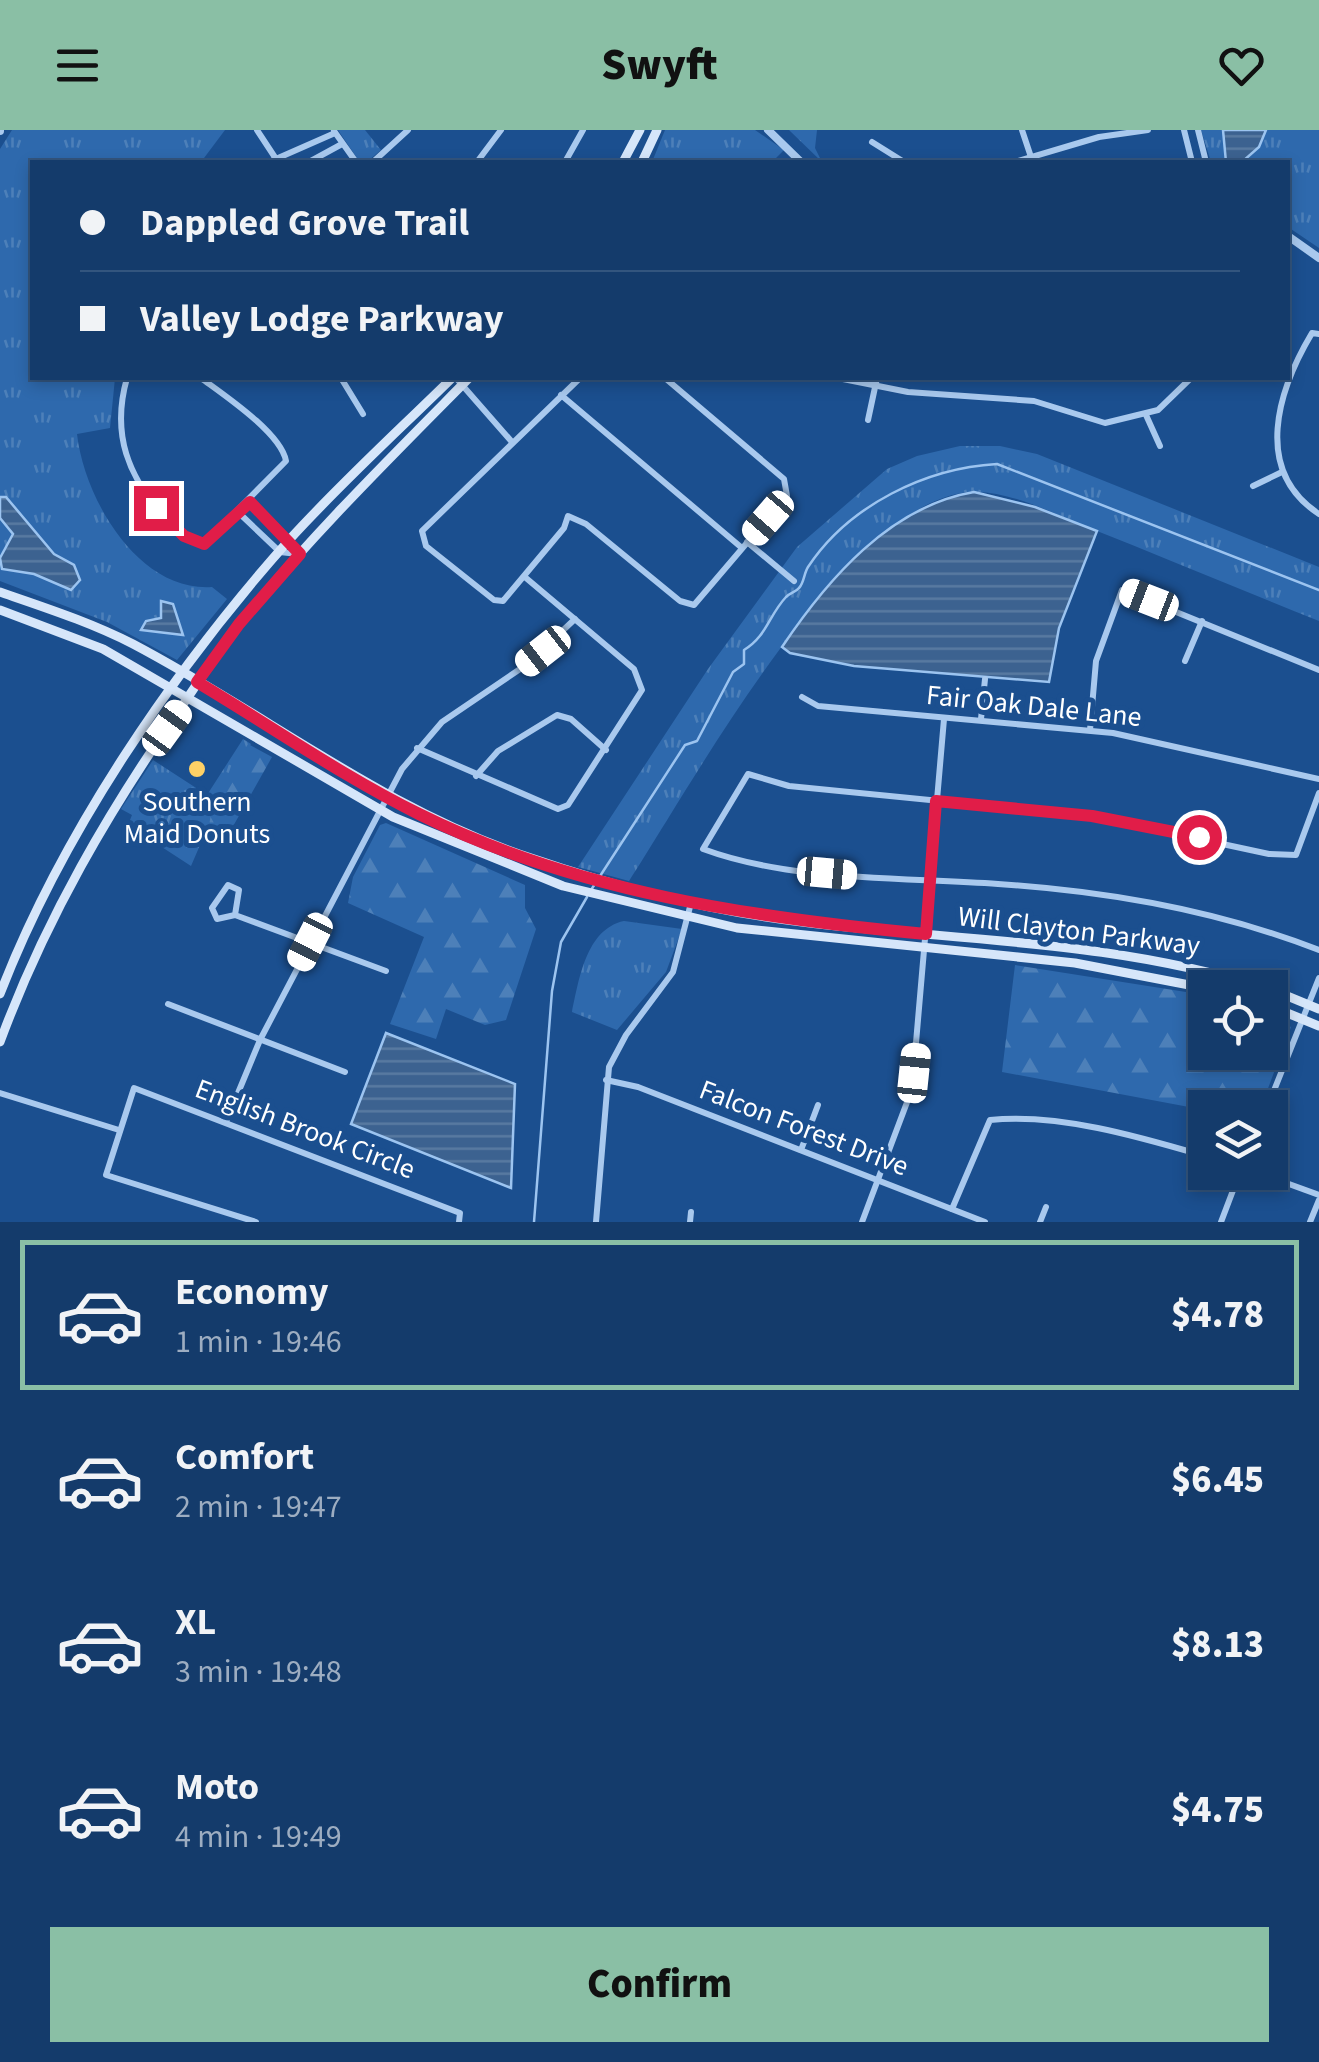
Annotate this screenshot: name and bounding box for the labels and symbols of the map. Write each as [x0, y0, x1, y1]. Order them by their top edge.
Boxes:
route end [134, 486, 179, 531]
car [737, 486, 799, 550]
car [1116, 575, 1182, 625]
car [510, 621, 576, 681]
street label: Fair Oak Dale Lane [924, 675, 1144, 737]
car [137, 695, 197, 761]
marker: Southern Maid Donuts [186, 758, 208, 780]
place label: Southern Maid Donuts [124, 782, 270, 854]
route start [1177, 815, 1222, 860]
car [796, 855, 858, 891]
street label: Will Clayton Parkway [956, 896, 1202, 966]
car [283, 908, 337, 976]
car [896, 1042, 932, 1104]
street label: English Brook Circle [189, 1069, 421, 1189]
street label: Falcon Forest Drive [694, 1070, 914, 1186]

